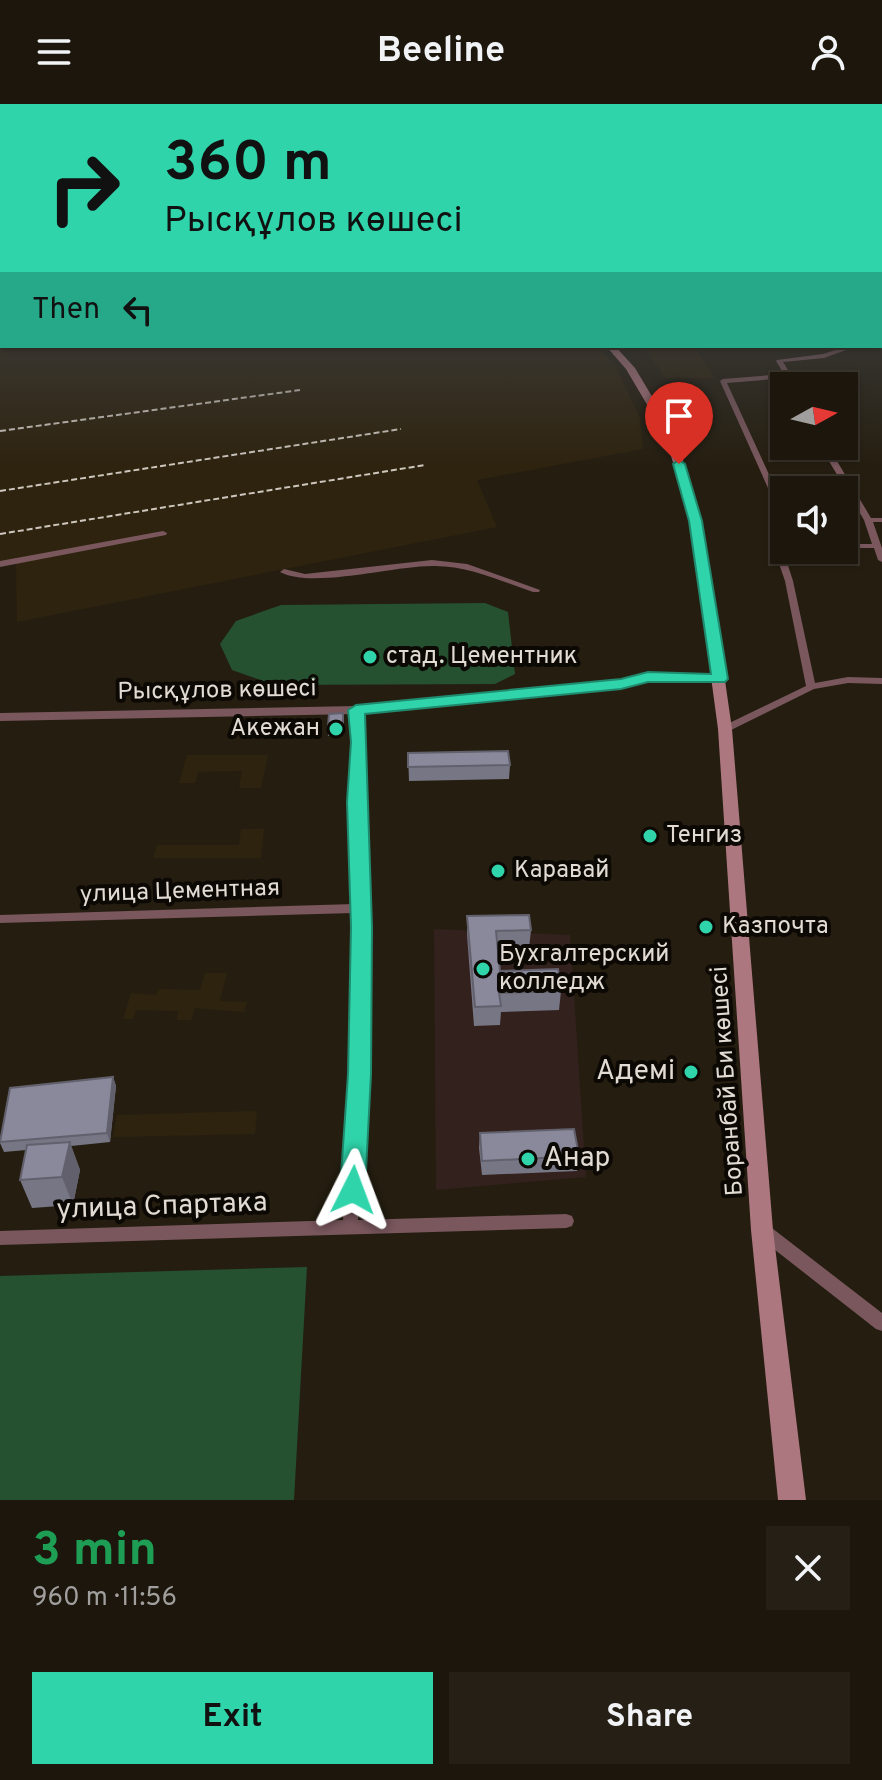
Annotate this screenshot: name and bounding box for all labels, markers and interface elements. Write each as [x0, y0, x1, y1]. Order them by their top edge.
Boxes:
text: Beeline [377, 29, 505, 75]
icon: menu [32, 30, 76, 74]
icon: person [806, 30, 850, 74]
text: 360 m [164, 130, 332, 200]
icon: right [32, 136, 136, 240]
text: Рысқұлов көшесі [164, 199, 463, 245]
icon: left [116, 288, 160, 332]
text: Then [32, 292, 100, 329]
north arrow [770, 372, 858, 460]
map controls [770, 372, 858, 564]
pin [645, 382, 713, 464]
icon: arrive [657, 394, 701, 438]
button: sound [770, 476, 858, 564]
place label: стад. Цементник [386, 642, 577, 672]
marker: стад. Цементник [361, 648, 379, 666]
street label: Рысқұлов көшесі [117, 674, 317, 708]
place label: Акежан [230, 714, 320, 744]
marker: Акежан [327, 720, 345, 738]
place label: Тенгиз [666, 821, 742, 851]
marker: Тенгиз [641, 827, 659, 845]
place label: Каравай [514, 856, 609, 886]
marker: Каравай [489, 862, 507, 880]
street label: улица Цементная [79, 874, 281, 910]
place label: Казпочта [722, 912, 829, 942]
marker: Казпочта [697, 918, 715, 936]
place label: Бухгалтерский колледж [499, 940, 669, 998]
marker: Бухгалтерский колледж [474, 960, 492, 978]
street label: Боранбай Би көшесі [705, 965, 751, 1197]
place label: Адемi [596, 1054, 675, 1090]
marker: Адемi [682, 1063, 700, 1081]
place label: Анар [544, 1141, 610, 1177]
position arrow [311, 1148, 395, 1232]
marker: Анар [519, 1150, 537, 1168]
street label: улица Спартака [56, 1185, 268, 1229]
text: 3 min [32, 1522, 157, 1582]
button: close [766, 1526, 850, 1610]
text: 960 m · 11:56 [32, 1582, 177, 1615]
button: Exit [32, 1672, 433, 1764]
button: Share [449, 1672, 850, 1764]

